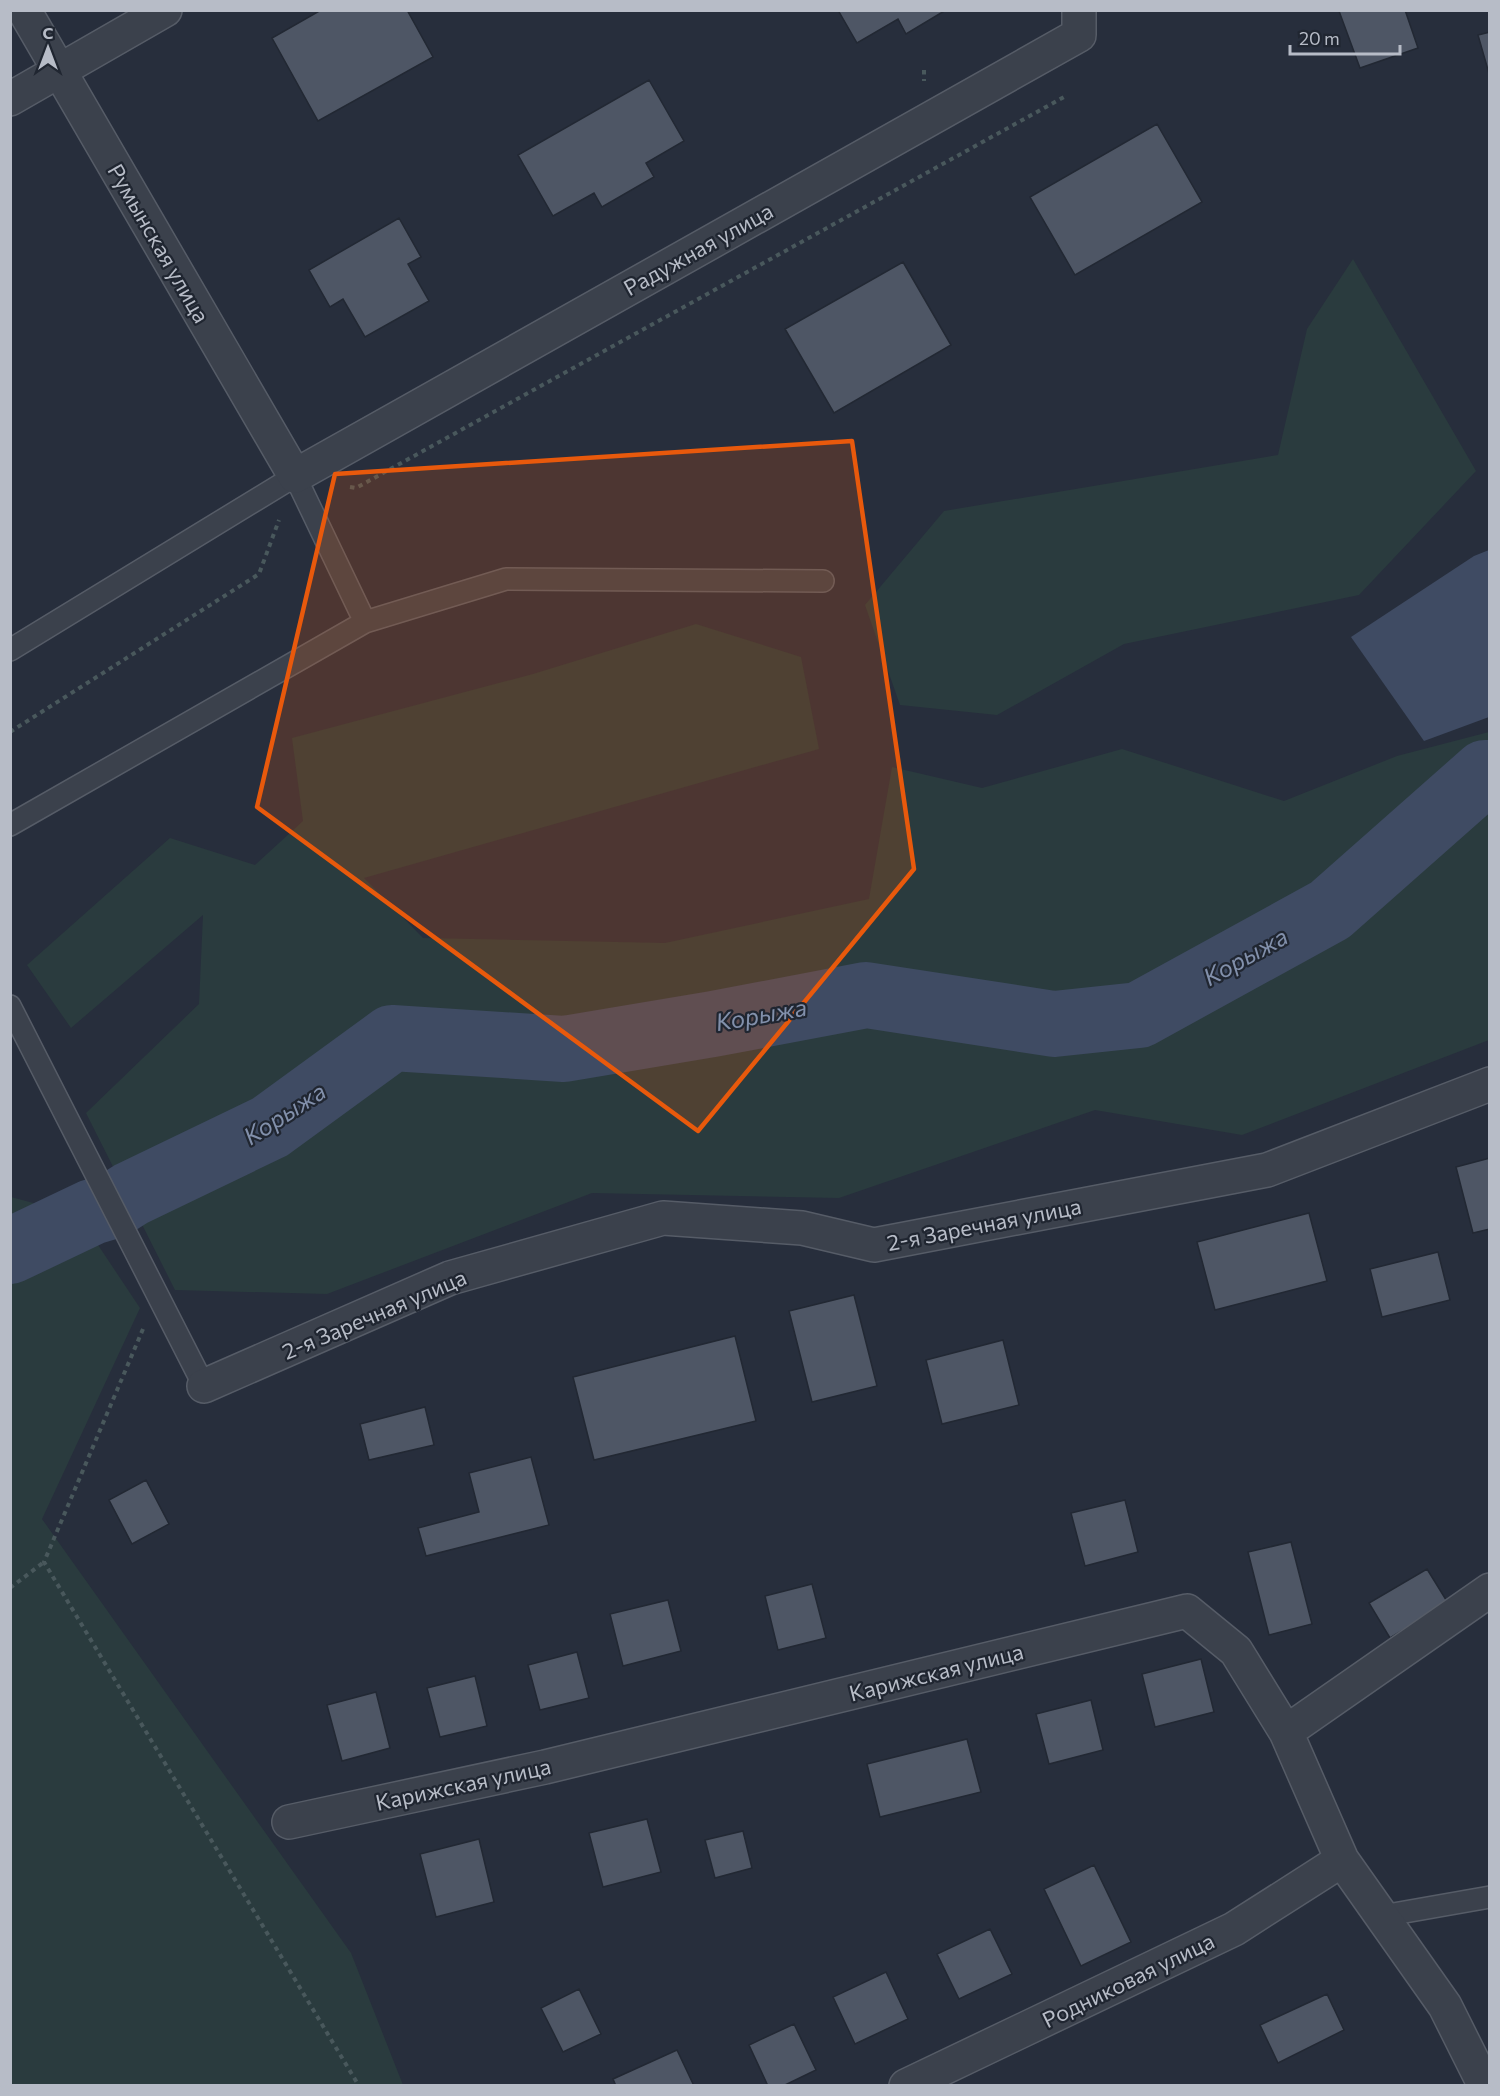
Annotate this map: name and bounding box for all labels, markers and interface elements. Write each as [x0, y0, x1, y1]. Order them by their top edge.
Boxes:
north arrow [18, 18, 78, 78]
scale bar [1290, 18, 1400, 56]
text: С [43, 23, 54, 42]
text: 20 m [1299, 27, 1340, 49]
street label: Румынская улица [103, 159, 215, 327]
street label: Радужная улица [619, 197, 777, 301]
water label: Корыжа [1198, 921, 1292, 991]
water label: Корыжа [713, 992, 809, 1036]
water label: Корыжа [237, 1076, 331, 1150]
street label: 2-я Заречная улица [885, 1192, 1083, 1256]
street label: 2-я Заречная улица [278, 1263, 470, 1365]
street label: Карижская улица [846, 1637, 1026, 1707]
street label: Карижская улица [373, 1752, 553, 1816]
street label: Родниковая улица [1038, 1927, 1218, 2033]

